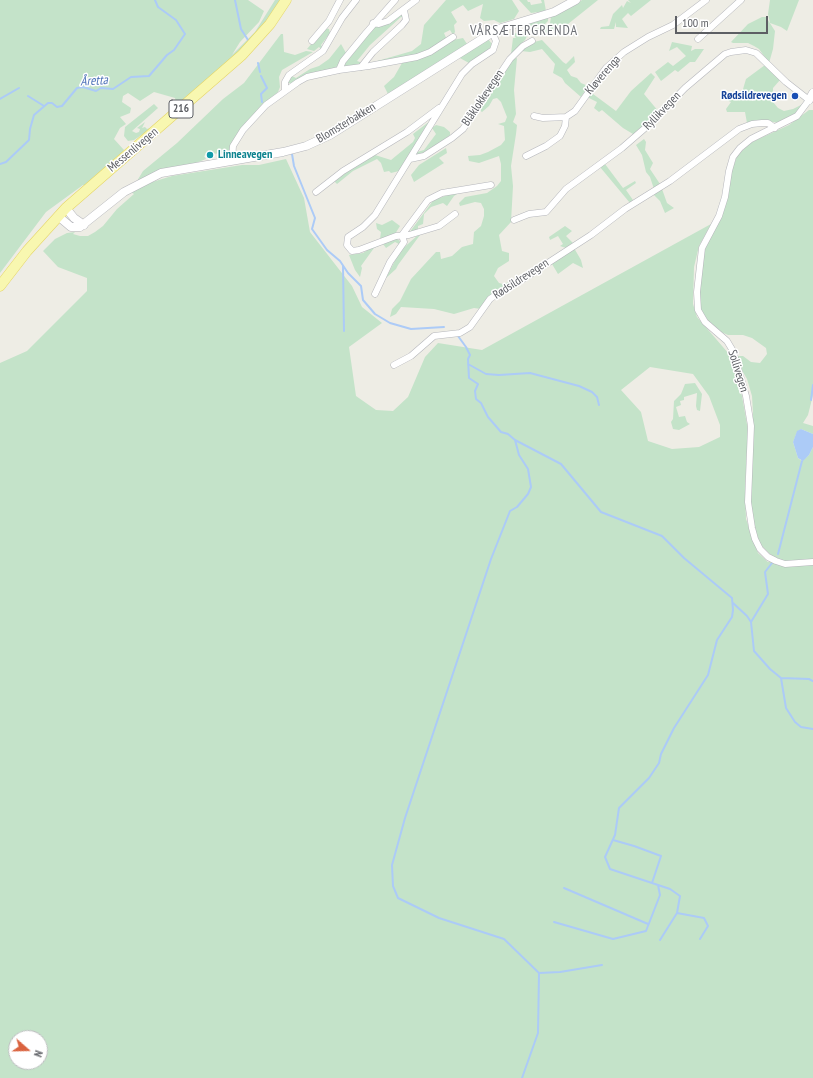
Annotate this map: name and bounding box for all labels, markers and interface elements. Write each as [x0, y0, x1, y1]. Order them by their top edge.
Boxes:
scale bar [677, 8, 770, 34]
text: 100 m [682, 15, 709, 30]
district label: VÅRSÆTERGRENDA [470, 23, 578, 39]
street label: Kløverenga [582, 53, 624, 97]
street label: Blåklokkevegen [459, 67, 507, 129]
water label: Åretta [80, 72, 108, 90]
street label: Ryllikvegen [640, 89, 684, 133]
place label: Rødsildrevegen [721, 89, 787, 103]
marker: Rødsildrevegen [790, 91, 800, 101]
road number: 216 [169, 100, 193, 118]
street label: Blomsterbakken [314, 100, 378, 146]
street label: Messenlivegen [105, 125, 161, 175]
place label: Linneavegen [218, 148, 272, 162]
marker: Linneavegen [205, 150, 215, 160]
street label: Rødsildrevegen [491, 256, 551, 302]
street label: Sollivegen [725, 348, 751, 394]
north arrow [8, 1030, 48, 1070]
text: N [31, 1049, 46, 1059]

